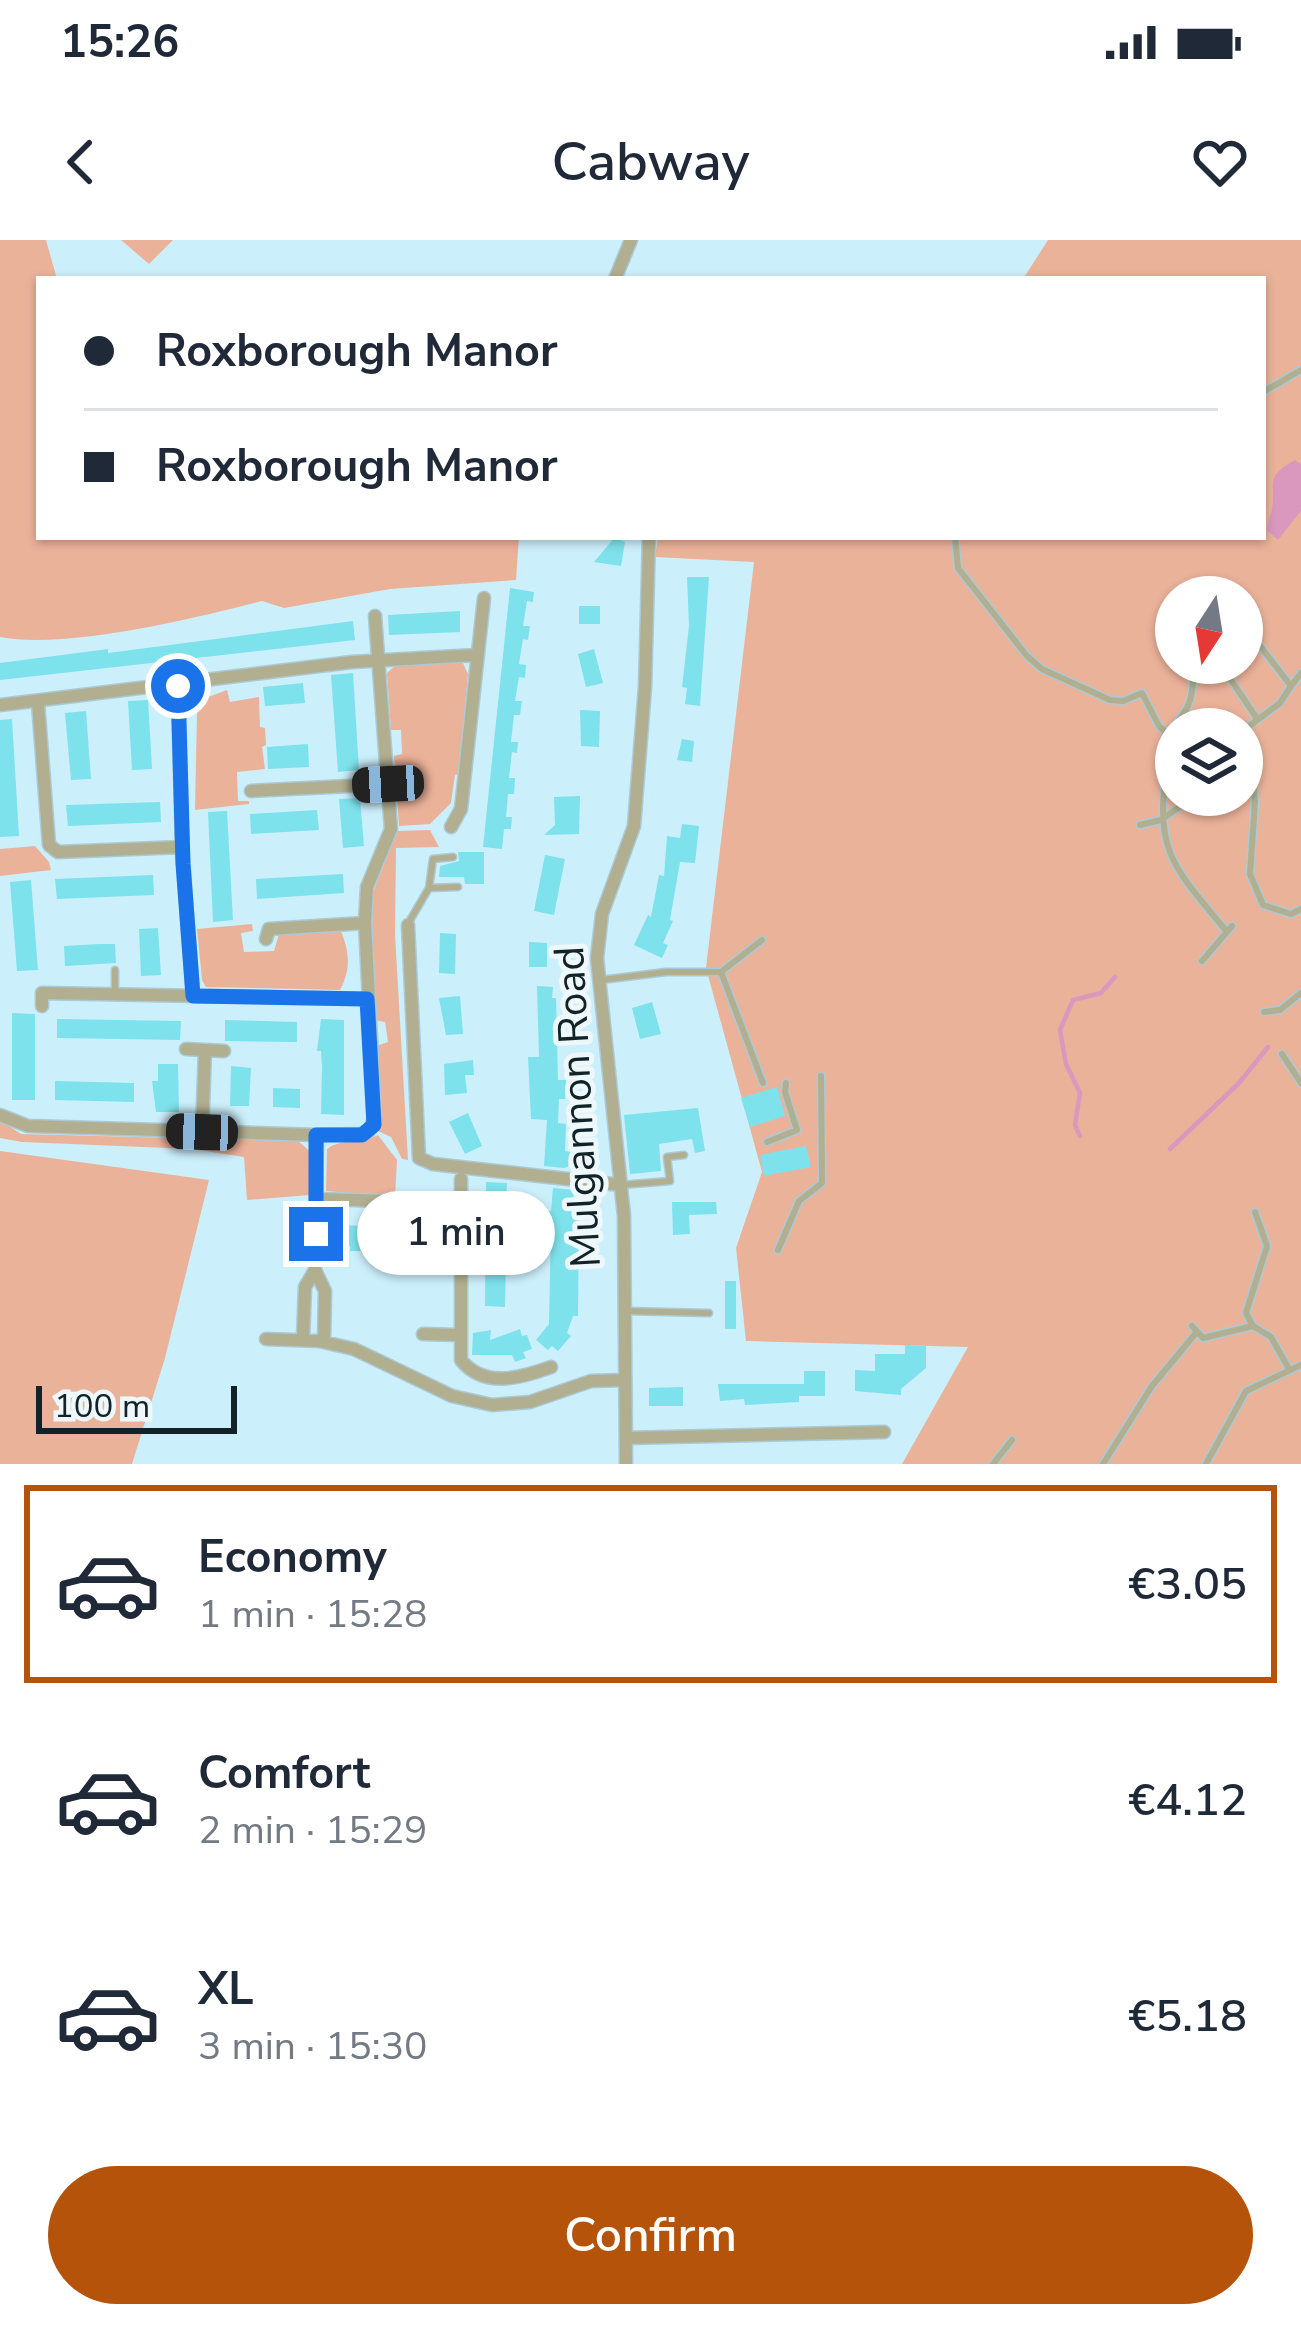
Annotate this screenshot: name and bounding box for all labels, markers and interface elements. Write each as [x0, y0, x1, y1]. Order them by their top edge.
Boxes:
text: 15:26 [60, 12, 179, 73]
text: Cabway [552, 125, 749, 199]
icon: back [48, 129, 114, 195]
icon: heart [1187, 129, 1253, 195]
text: Roxborough Manor [156, 321, 558, 382]
text: Roxborough Manor [156, 436, 558, 497]
north arrow [1155, 576, 1263, 684]
map controls [1155, 576, 1263, 816]
route start [151, 659, 205, 713]
button: layers [1155, 708, 1263, 816]
car [351, 764, 425, 804]
street label: Mulgannon Road [541, 945, 615, 1269]
car [165, 1113, 239, 1151]
callout: 1 min [358, 1192, 556, 1276]
text: 1 min [406, 1206, 506, 1259]
route end [289, 1207, 343, 1261]
scale bar [36, 1380, 237, 1433]
text: 100 m [54, 1384, 150, 1429]
text: Economy [198, 1527, 387, 1588]
icon: car [54, 1530, 162, 1638]
text: €3.05 [1128, 1554, 1247, 1615]
text: 1 min · 15:28 [198, 1588, 427, 1641]
text: Comfort [198, 1743, 370, 1804]
icon: car [54, 1746, 162, 1854]
text: €4.12 [1128, 1770, 1247, 1831]
text: 2 min · 15:29 [198, 1804, 427, 1857]
text: XL [198, 1959, 254, 2020]
icon: car [54, 1962, 162, 2070]
text: €5.18 [1128, 1986, 1247, 2047]
text: 3 min · 15:30 [198, 2020, 427, 2073]
button: Confirm [48, 2166, 1253, 2304]

